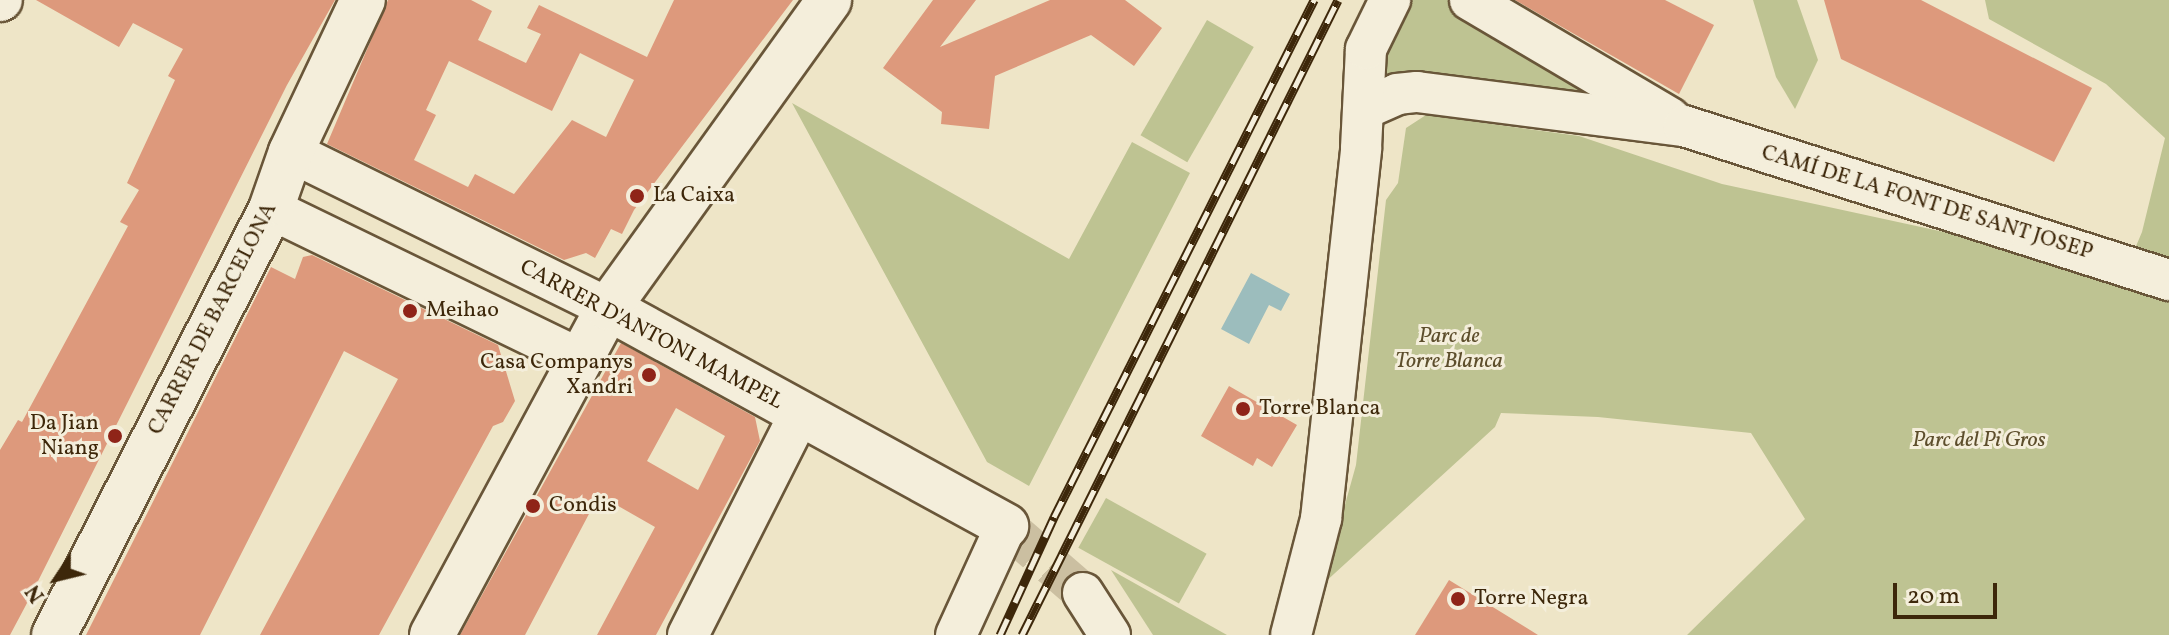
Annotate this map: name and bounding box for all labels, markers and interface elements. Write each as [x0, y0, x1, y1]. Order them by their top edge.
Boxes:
street label: CAMÍ DE LA FONT DE SANT JOSEP [1758, 140, 2096, 266]
place label: La Caixa [653, 183, 735, 209]
marker: La Caixa [628, 187, 646, 205]
street label: CARRER DE BARCELONA [143, 199, 283, 439]
street label: CARRER D'ANTONI MAMPEL [515, 254, 787, 416]
place label: Meihao [426, 298, 499, 324]
marker: Meihao [401, 302, 419, 320]
park label: Parc de Torre Blanca [1395, 323, 1503, 374]
place label: Casa Companys Xandri [480, 349, 633, 400]
marker: Casa Companys Xandri [640, 366, 658, 384]
place label: Torre Blanca [1259, 396, 1380, 422]
marker: Torre Blanca [1234, 400, 1252, 418]
place label: Da Jian Niang [30, 410, 99, 462]
marker: Da Jian Niang [106, 427, 124, 445]
park label: Parc del Pi Gros [1912, 428, 2046, 454]
place label: Condis [549, 493, 617, 519]
marker: Condis [524, 497, 542, 515]
north arrow [16, 539, 96, 619]
scale bar [1897, 567, 2001, 617]
text: N [19, 578, 53, 608]
text: 20 m [1907, 580, 1960, 614]
place label: Torre Negra [1474, 586, 1588, 612]
marker: Torre Negra [1449, 590, 1467, 608]

